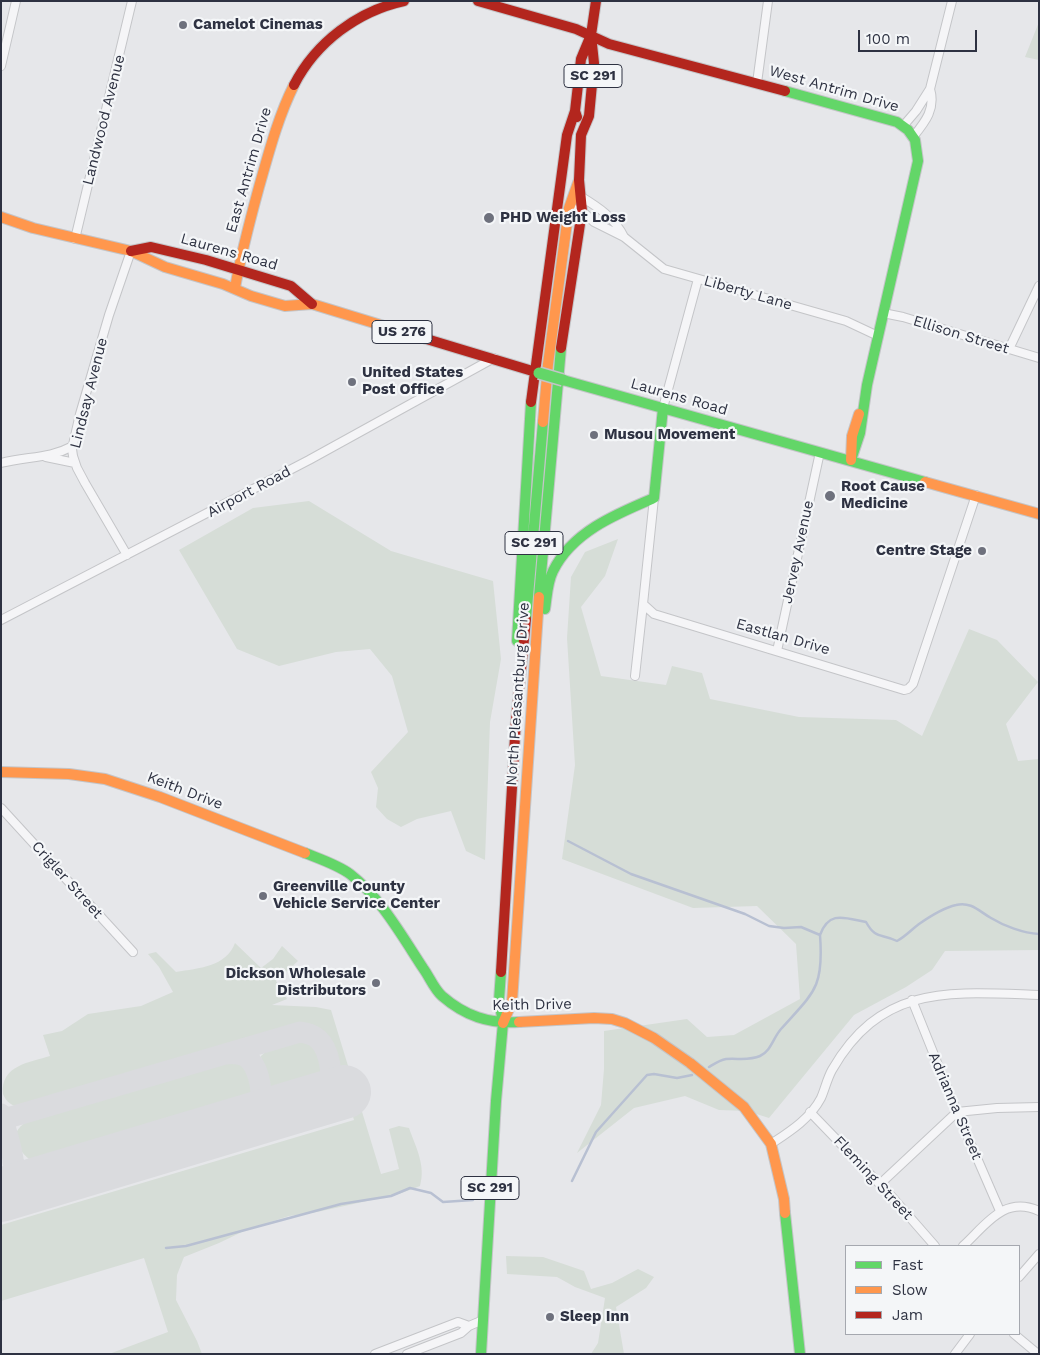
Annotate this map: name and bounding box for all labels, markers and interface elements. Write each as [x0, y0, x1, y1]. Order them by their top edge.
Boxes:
place label: Camelot Cinemas [193, 16, 323, 34]
marker: Camelot Cinemas [177, 19, 189, 31]
scale bar [860, 20, 979, 52]
text: 100 m [866, 30, 910, 48]
street label: Landwood Avenue [79, 53, 129, 187]
street label: West Antrim Drive [767, 62, 901, 116]
road number: SC 291 [564, 64, 622, 88]
street label: East Antrim Drive [222, 105, 276, 235]
place label: PHD Weight Loss [500, 209, 626, 227]
marker: PHD Weight Loss [482, 211, 496, 225]
street label: Laurens Road [178, 230, 280, 274]
street label: Liberty Lane [702, 272, 794, 314]
street label: Ellison Street [911, 312, 1011, 358]
road number: US 276 [372, 321, 432, 344]
street label: Lindsay Avenue [67, 336, 111, 450]
place label: United States Post Office [362, 364, 463, 399]
street label: Laurens Road [628, 375, 730, 419]
marker: United States Post Office [346, 376, 358, 388]
place label: Musou Movement [604, 426, 735, 444]
marker: Musou Movement [588, 429, 600, 441]
street label: Airport Road [204, 462, 294, 522]
place label: Root Cause Medicine [841, 478, 925, 513]
marker: Root Cause Medicine [823, 489, 837, 503]
street label: Jervey Avenue [778, 499, 818, 605]
road number: SC 291 [505, 532, 563, 554]
place label: Centre Stage [876, 542, 972, 560]
marker: Centre Stage [976, 545, 988, 557]
street label: North Pleasantburg Drive [503, 602, 533, 786]
street label: Eastlan Drive [734, 615, 832, 659]
street label: Keith Drive [145, 768, 225, 814]
street label: Crigler Street [28, 838, 106, 922]
place label: Greenville County Vehicle Service Center [273, 878, 440, 913]
marker: Greenville County Vehicle Service Center [257, 890, 269, 902]
place label: Dickson Wholesale Distributors [226, 965, 366, 1000]
marker: Dickson Wholesale Distributors [370, 977, 382, 989]
street label: Keith Drive [492, 995, 572, 1015]
street label: Adrianna Street [924, 1050, 986, 1162]
street label: Fleming Street [830, 1132, 916, 1224]
road number: SC 291 [461, 1176, 519, 1200]
legend [845, 1245, 1020, 1335]
text: Fast [892, 1256, 923, 1274]
text: Slow [892, 1281, 928, 1299]
text: Jam [892, 1306, 923, 1324]
place label: Sleep Inn [560, 1308, 629, 1326]
marker: Sleep Inn [544, 1311, 556, 1323]

